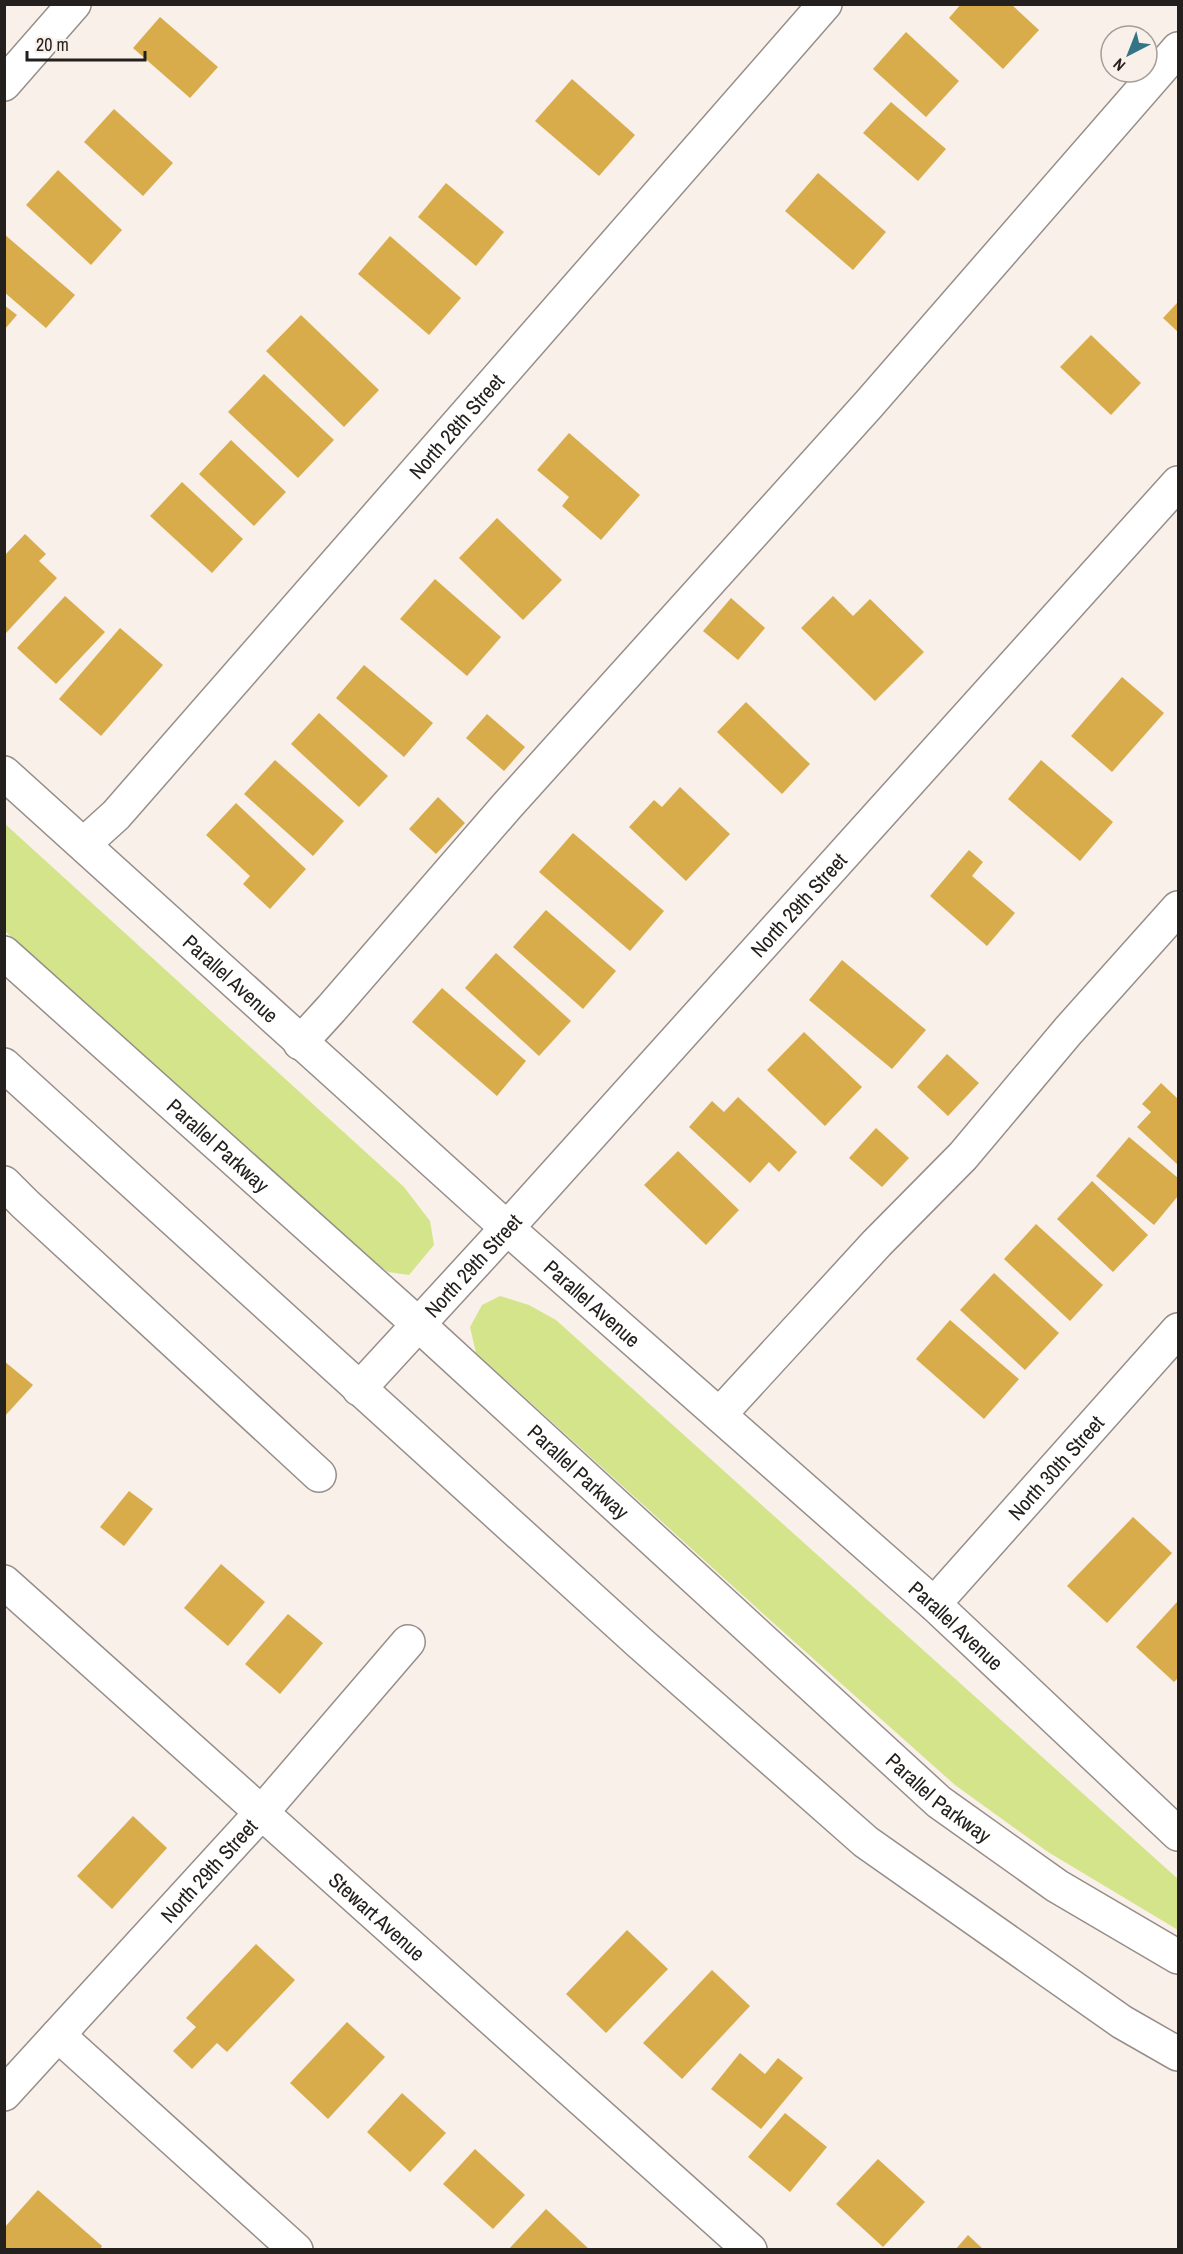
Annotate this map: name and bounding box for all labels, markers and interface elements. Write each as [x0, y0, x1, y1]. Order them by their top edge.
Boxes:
scale bar [27, 24, 146, 62]
north arrow [1099, 24, 1159, 84]
text: 20 m [36, 32, 69, 57]
text: N [1108, 54, 1130, 76]
street label: North 28th Street [402, 367, 510, 485]
street label: North 29th Street [744, 846, 853, 963]
street label: Parallel Avenue [177, 927, 285, 1029]
street label: Parallel Parkway [161, 1092, 276, 1199]
street label: North 29th Street [418, 1207, 528, 1323]
street label: Parallel Avenue [538, 1253, 647, 1354]
street label: North 30th Street [1001, 1409, 1110, 1526]
street label: Parallel Parkway [522, 1417, 636, 1526]
street label: Parallel Avenue [903, 1574, 1010, 1677]
street label: Parallel Parkway [880, 1746, 998, 1850]
street label: North 29th Street [154, 1812, 264, 1929]
street label: Stewart Avenue [323, 1865, 432, 1967]

